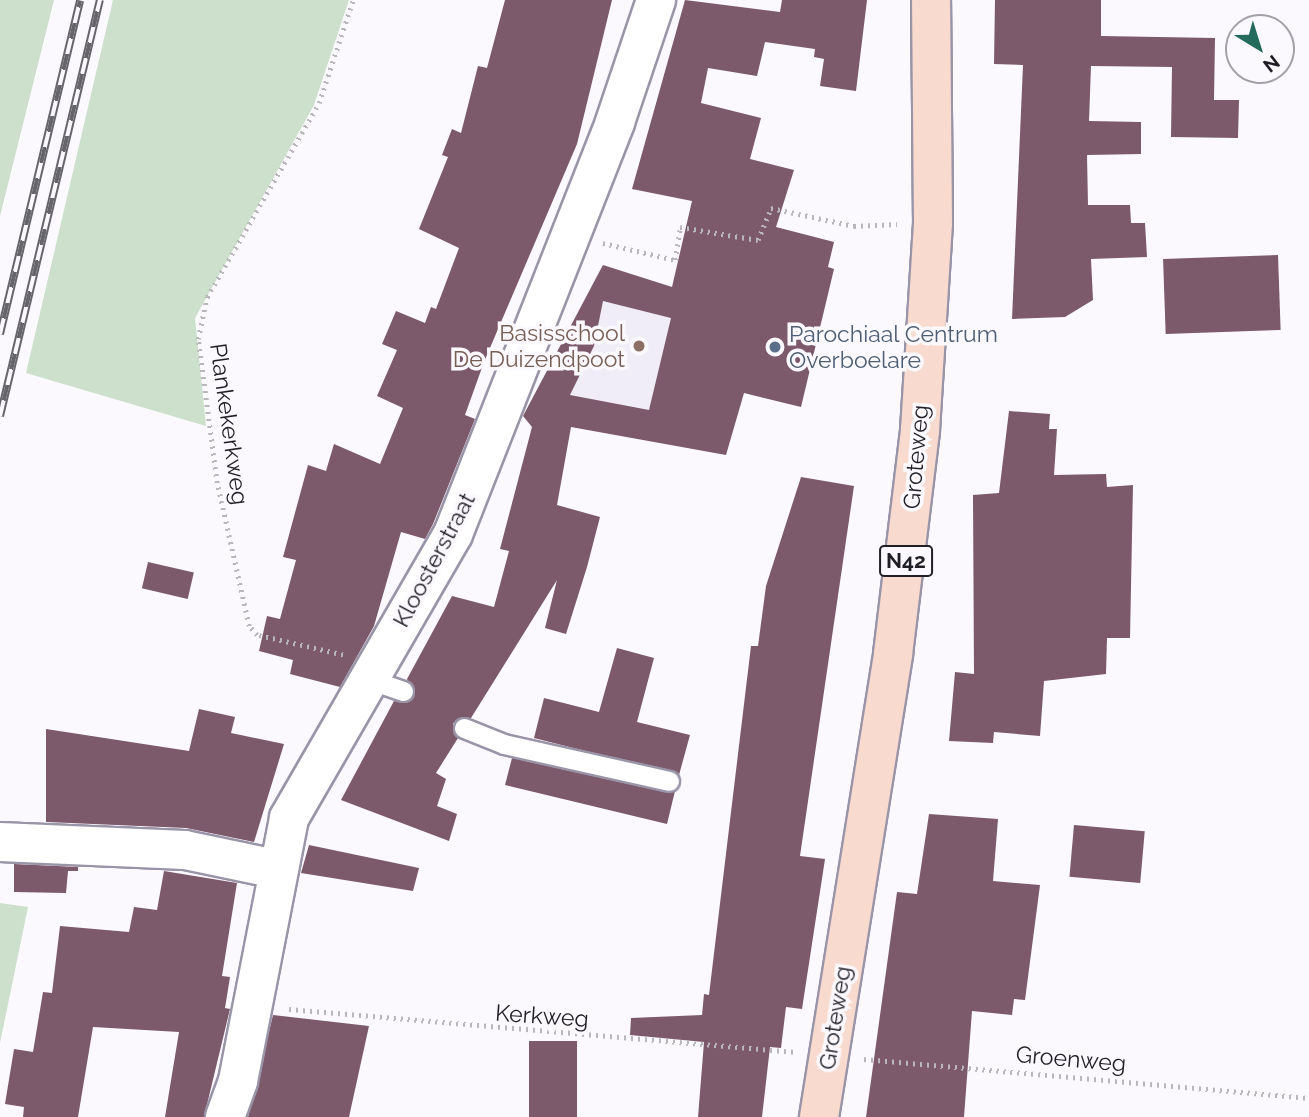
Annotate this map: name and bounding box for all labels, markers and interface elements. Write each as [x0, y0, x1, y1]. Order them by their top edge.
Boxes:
north arrow [1225, 14, 1295, 84]
text: N [1259, 51, 1284, 77]
place label: Basisschool De Duizendpoot [453, 319, 625, 373]
place label: Parochiaal Centrum Overboelare [789, 320, 998, 374]
marker: Basisschool De Duizendpoot [631, 338, 647, 354]
marker: Parochiaal Centrum Overboelare [767, 339, 783, 355]
street label: Plankekerkweg [204, 341, 254, 507]
street label: Groteweg [898, 404, 934, 510]
street label: Kloosterstraat [387, 488, 481, 632]
road number: N42 [878, 544, 934, 578]
street label: Groteweg [813, 964, 857, 1072]
street label: Kerkweg [494, 999, 590, 1033]
street label: Groenweg [1015, 1040, 1127, 1078]

